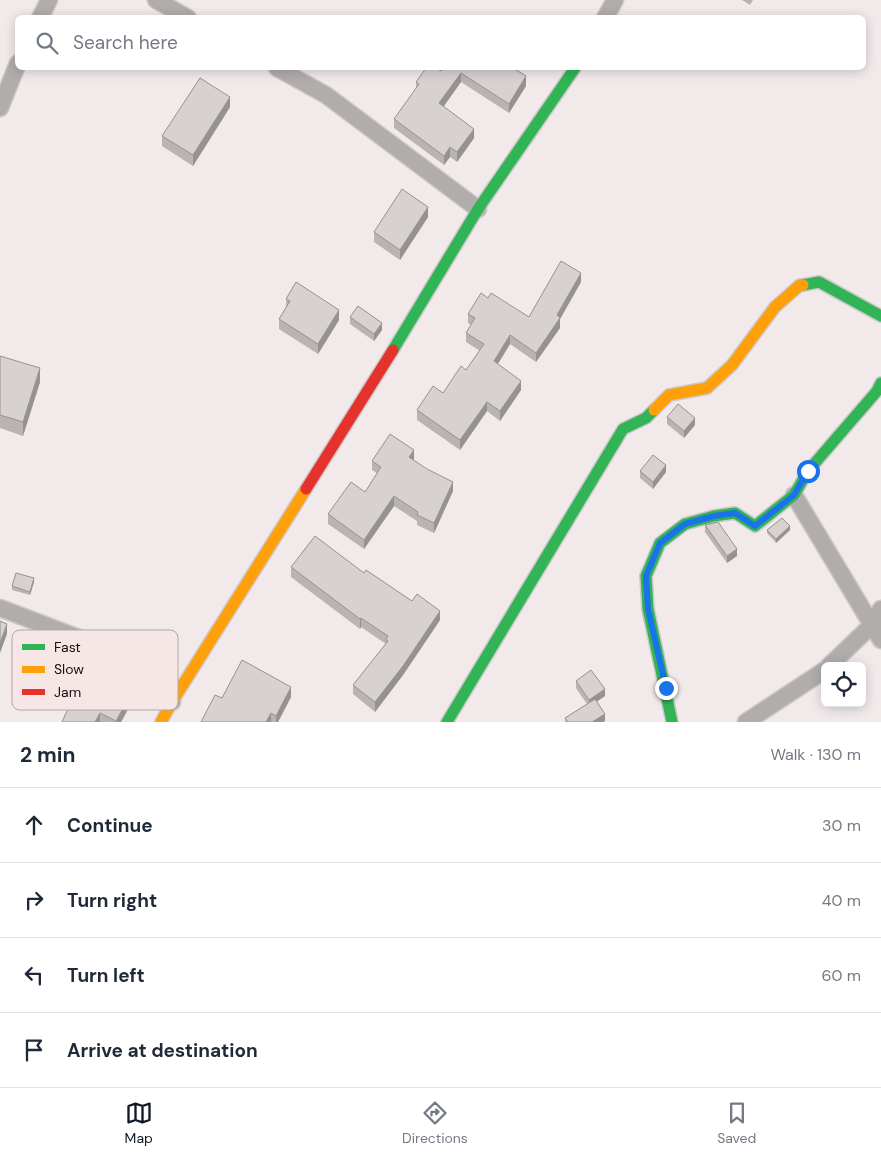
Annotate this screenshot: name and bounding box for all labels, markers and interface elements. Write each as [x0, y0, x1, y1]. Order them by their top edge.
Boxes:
search box [15, 15, 866, 70]
icon: search [33, 29, 61, 57]
text: Search here [73, 30, 178, 55]
route start [797, 460, 820, 483]
legend [12, 630, 178, 710]
text: Fast [54, 638, 81, 656]
text: Slow [54, 660, 84, 678]
map controls [821, 662, 866, 707]
button: locate [821, 662, 866, 707]
route end [655, 677, 678, 700]
text: Jam [54, 683, 81, 701]
text: 2 min [20, 741, 76, 769]
text: Walk · 130 m [770, 744, 861, 765]
icon: ahead [20, 811, 48, 839]
text: Continue [67, 813, 153, 838]
text: 30 m [822, 815, 861, 836]
icon: right [20, 886, 48, 914]
text: Turn right [67, 888, 157, 913]
text: 40 m [822, 890, 861, 911]
icon: left [20, 961, 48, 989]
text: Turn left [67, 963, 145, 988]
text: 60 m [821, 965, 861, 986]
icon: arrive [20, 1036, 48, 1064]
text: Arrive at destination [67, 1038, 258, 1063]
tab: Map [125, 1099, 153, 1147]
tab: Directions [402, 1099, 468, 1147]
tab: Saved [717, 1099, 756, 1147]

